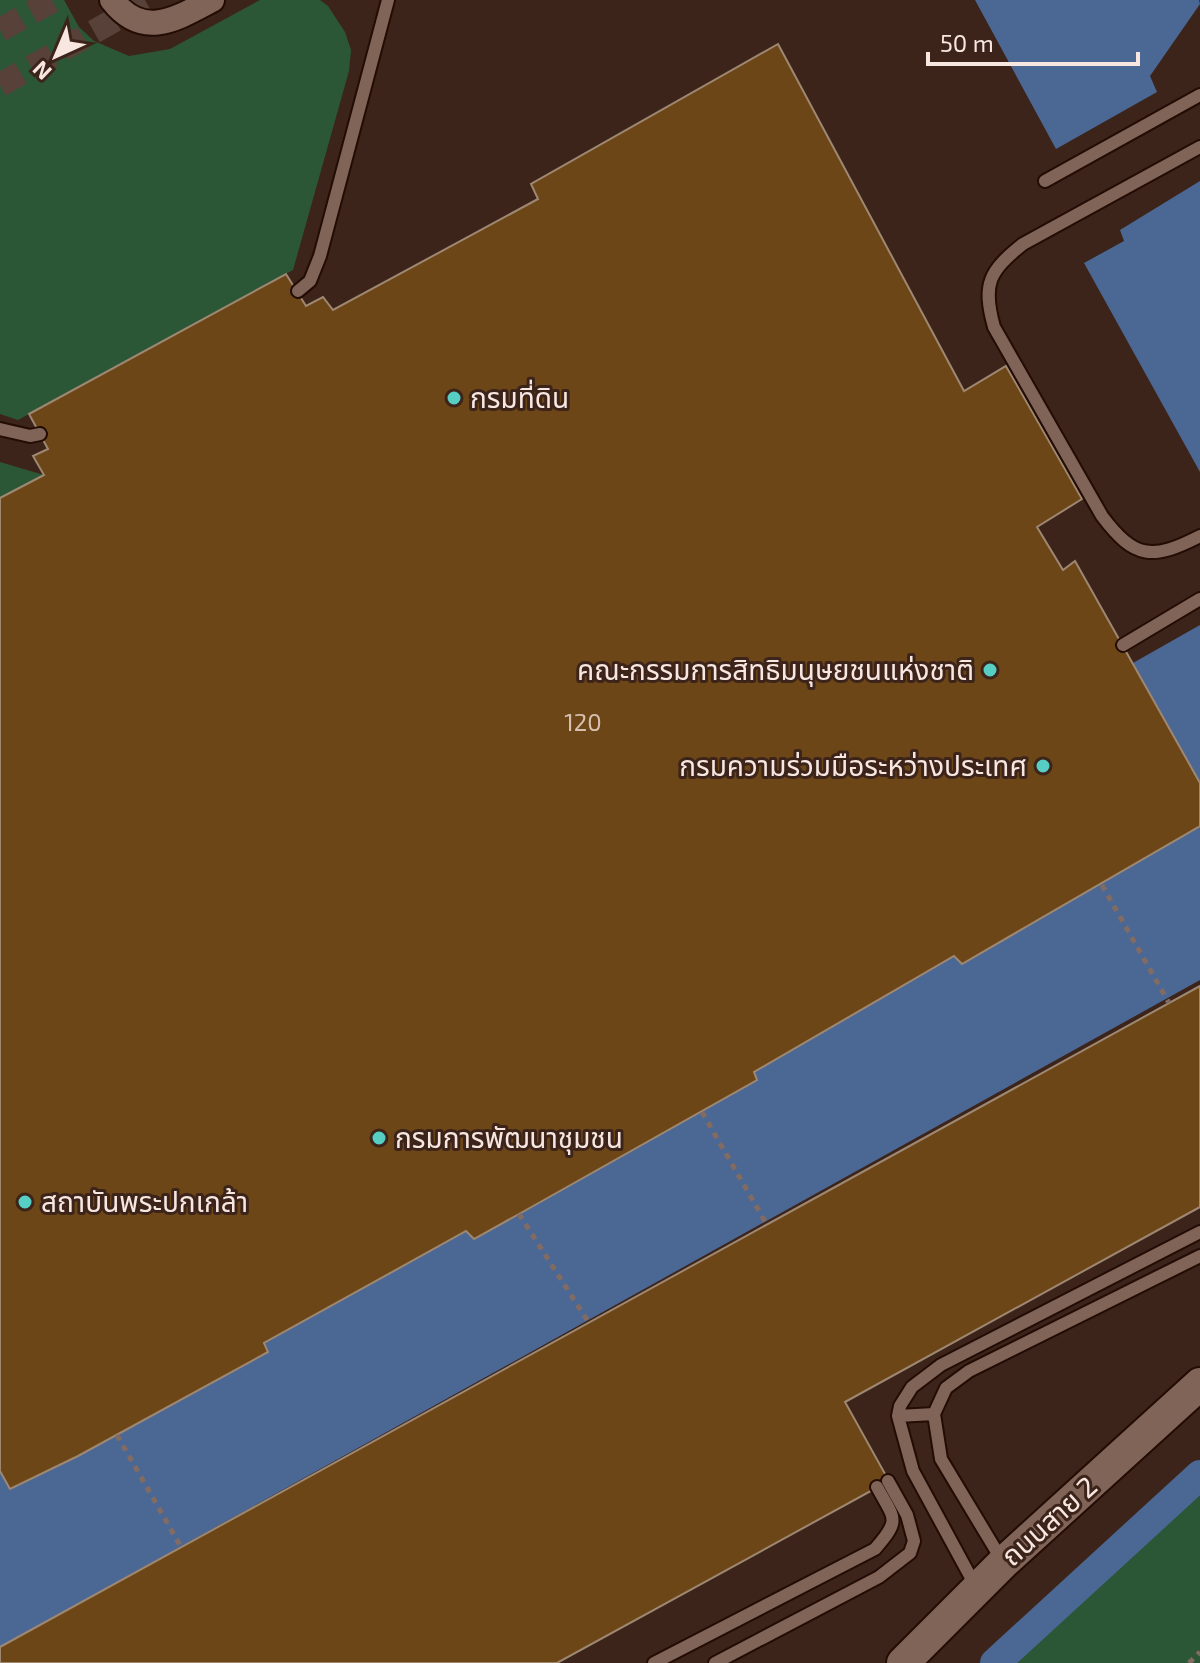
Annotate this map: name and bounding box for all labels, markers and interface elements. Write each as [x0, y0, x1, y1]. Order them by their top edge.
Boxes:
north arrow [16, 16, 96, 96]
scale bar [928, 16, 1138, 66]
text: 50 m [940, 28, 994, 57]
text: N [27, 56, 56, 86]
place label: กรมที่ดิน [470, 379, 569, 414]
marker: กรมที่ดิน [445, 389, 463, 407]
place label: คณะกรรมการสิทธิมนุษยชนแห่งชาติ [577, 652, 974, 687]
marker: คณะกรรมการสิทธิมนุษยชนแห่งชาติ [981, 661, 999, 679]
house number: 120 [564, 707, 602, 736]
place label: กรมความร่วมมือระหว่างประเทศ [679, 748, 1027, 782]
marker: กรมความร่วมมือระหว่างประเทศ [1034, 757, 1052, 775]
place label: กรมการพัฒนาชุมชน [395, 1120, 623, 1155]
marker: กรมการพัฒนาชุมชน [370, 1129, 388, 1147]
place label: สถาบันพระปกเกล้า [41, 1184, 248, 1218]
marker: สถาบันพระปกเกล้า [16, 1193, 34, 1211]
street label: ถนนสาย 2 [993, 1468, 1103, 1572]

